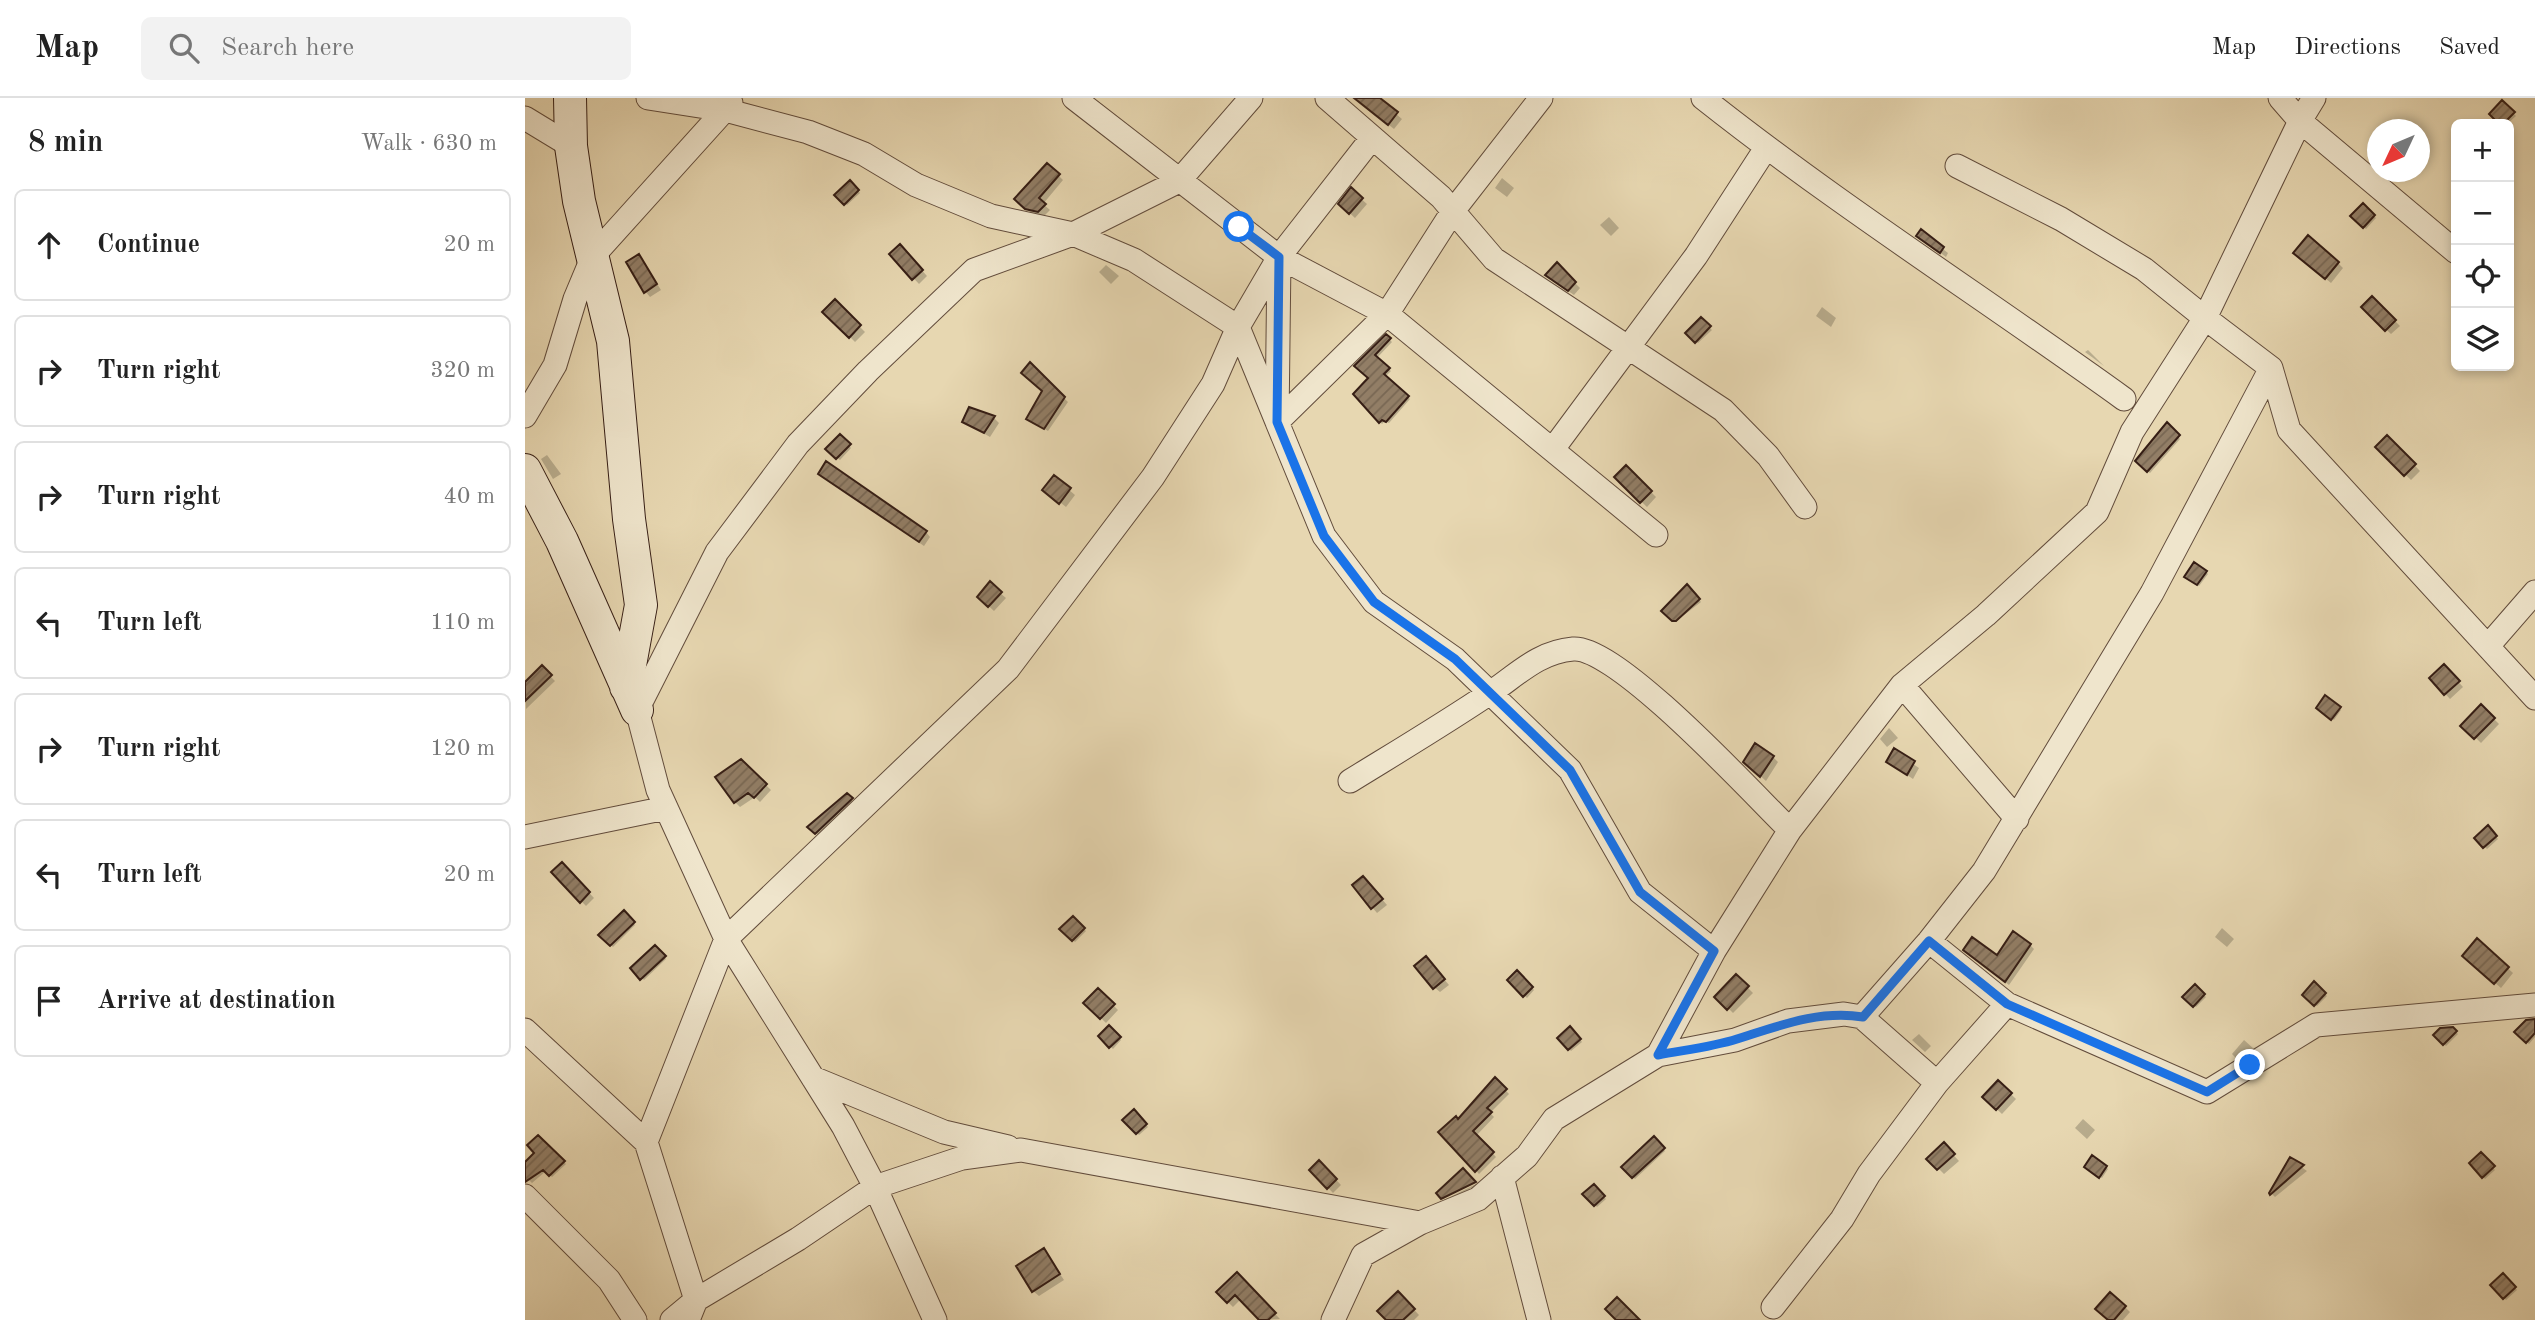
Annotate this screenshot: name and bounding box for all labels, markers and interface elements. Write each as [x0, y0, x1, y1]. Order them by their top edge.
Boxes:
search box [141, 17, 631, 80]
icon: search [165, 29, 203, 67]
text: Map [35, 32, 99, 65]
text: Search here [221, 35, 354, 61]
text: Map [2212, 36, 2256, 60]
text: Directions [2294, 36, 2401, 60]
text: Saved [2439, 36, 2500, 60]
north arrow [2367, 119, 2430, 182]
map controls [2451, 119, 2514, 371]
button: + [2451, 119, 2514, 182]
text: 8 min [28, 128, 103, 158]
text: Walk · 630 m [361, 132, 497, 155]
button: − [2451, 182, 2514, 245]
route start [1223, 211, 1254, 242]
icon: ahead [30, 226, 68, 264]
text: Continue [97, 232, 200, 258]
text: 20 m [444, 233, 495, 256]
button: locate [2451, 245, 2514, 308]
button: layers [2451, 308, 2514, 371]
icon: right [30, 352, 68, 390]
text: Turn right [97, 358, 220, 384]
text: 320 m [430, 359, 495, 382]
icon: right [30, 478, 68, 516]
text: Turn right [97, 484, 220, 510]
text: 40 m [444, 485, 495, 508]
icon: left [30, 604, 68, 642]
text: Turn left [97, 610, 202, 636]
text: 110 m [430, 611, 495, 634]
icon: right [30, 730, 68, 768]
text: Turn right [97, 736, 220, 762]
text: 120 m [430, 737, 495, 760]
icon: left [30, 856, 68, 894]
text: Turn left [97, 862, 202, 888]
text: 20 m [444, 863, 495, 886]
icon: arrive [30, 982, 68, 1020]
text: Arrive at destination [97, 988, 336, 1014]
route end [2234, 1049, 2265, 1080]

